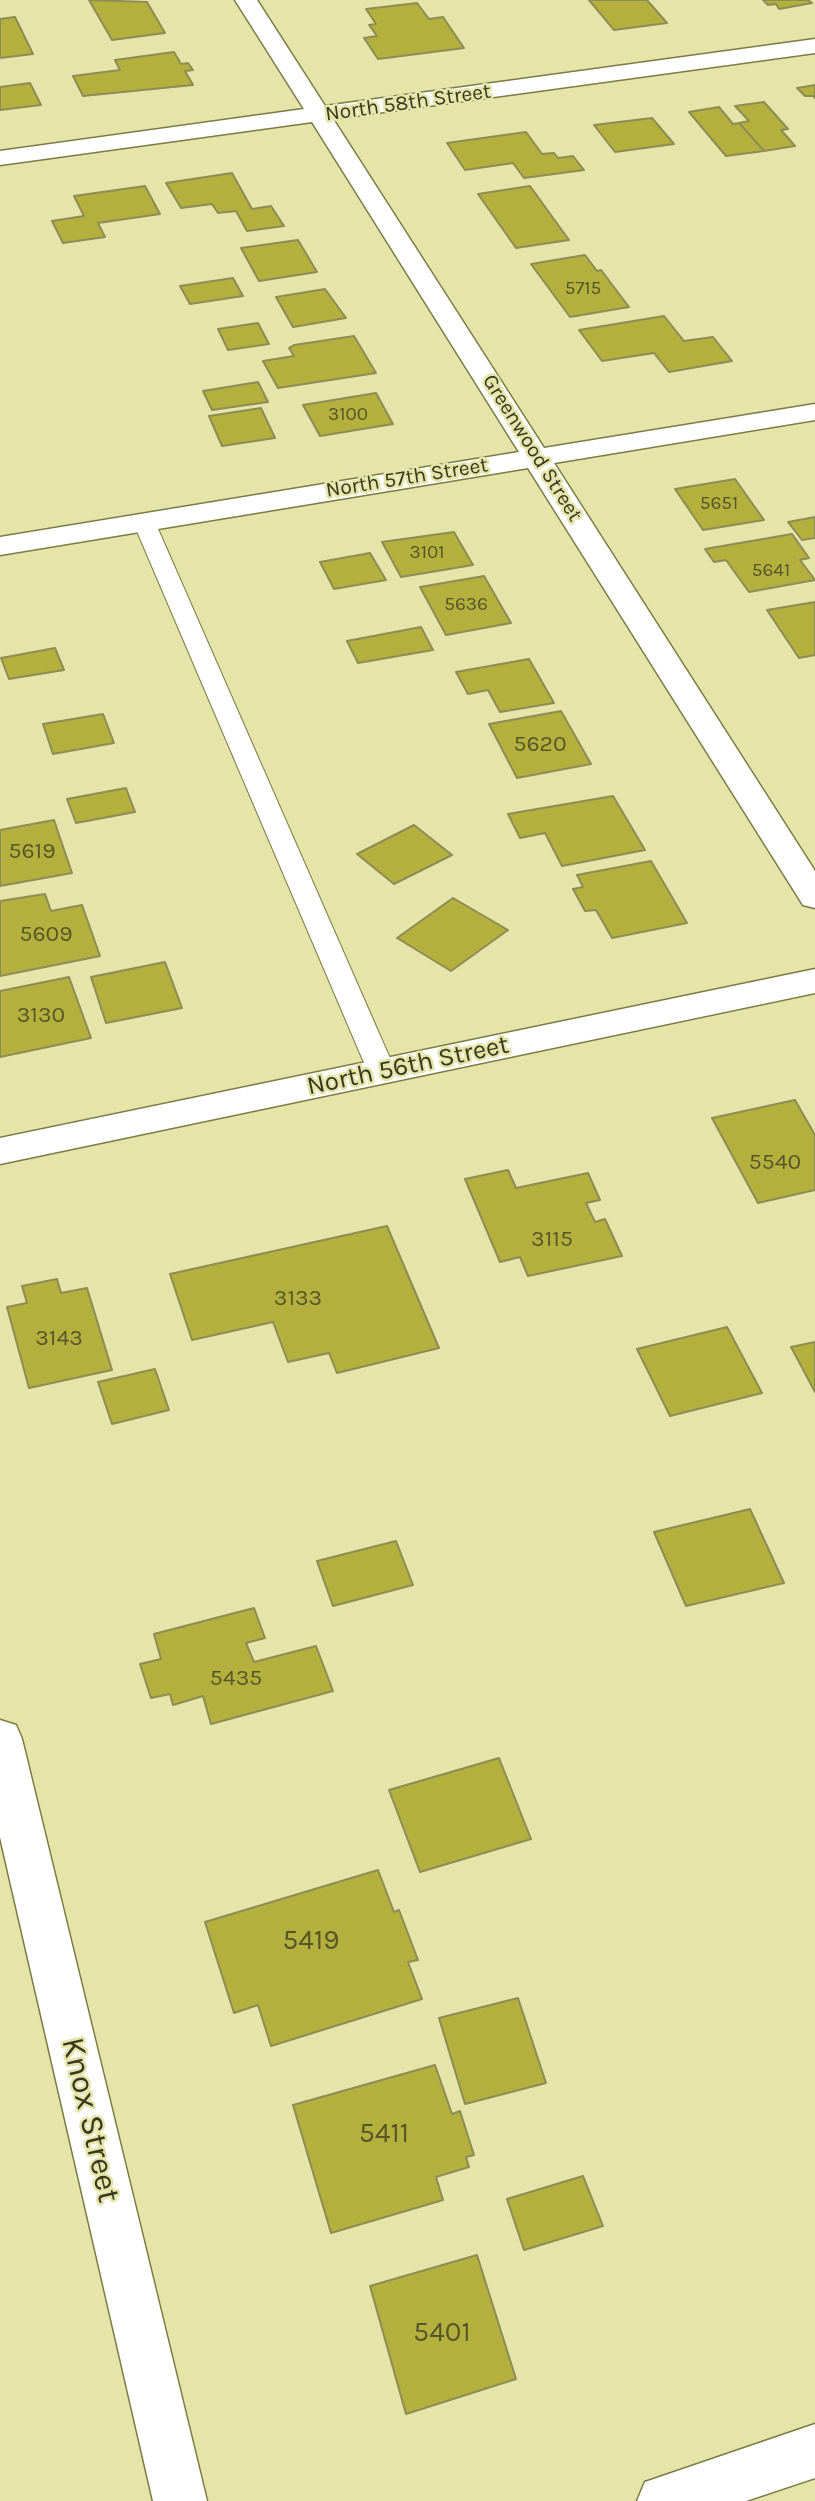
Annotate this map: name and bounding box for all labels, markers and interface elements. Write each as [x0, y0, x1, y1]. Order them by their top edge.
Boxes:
street label: North 58th Street [324, 79, 492, 127]
house number: 5715 [565, 278, 601, 300]
street label: Greenwood Street [477, 370, 587, 526]
house number: 3100 [328, 404, 368, 426]
street label: North 57th Street [324, 453, 490, 503]
house number: 5651 [700, 493, 738, 515]
house number: 3101 [409, 542, 445, 564]
house number: 5641 [752, 560, 790, 582]
house number: 5636 [444, 594, 488, 616]
house number: 5620 [513, 730, 567, 758]
house number: 5619 [8, 837, 56, 865]
house number: 5609 [19, 920, 73, 948]
house number: 3130 [17, 1001, 65, 1029]
street label: North 56th Street [304, 1029, 512, 1103]
house number: 5540 [749, 1148, 801, 1176]
house number: 3115 [531, 1225, 573, 1253]
house number: 3133 [274, 1284, 322, 1312]
house number: 3143 [35, 1324, 83, 1352]
house number: 5435 [210, 1664, 262, 1692]
house number: 5419 [283, 1924, 339, 1958]
street label: Knox Street [52, 2034, 128, 2206]
house number: 5411 [359, 2117, 409, 2151]
house number: 5401 [413, 2316, 471, 2350]

